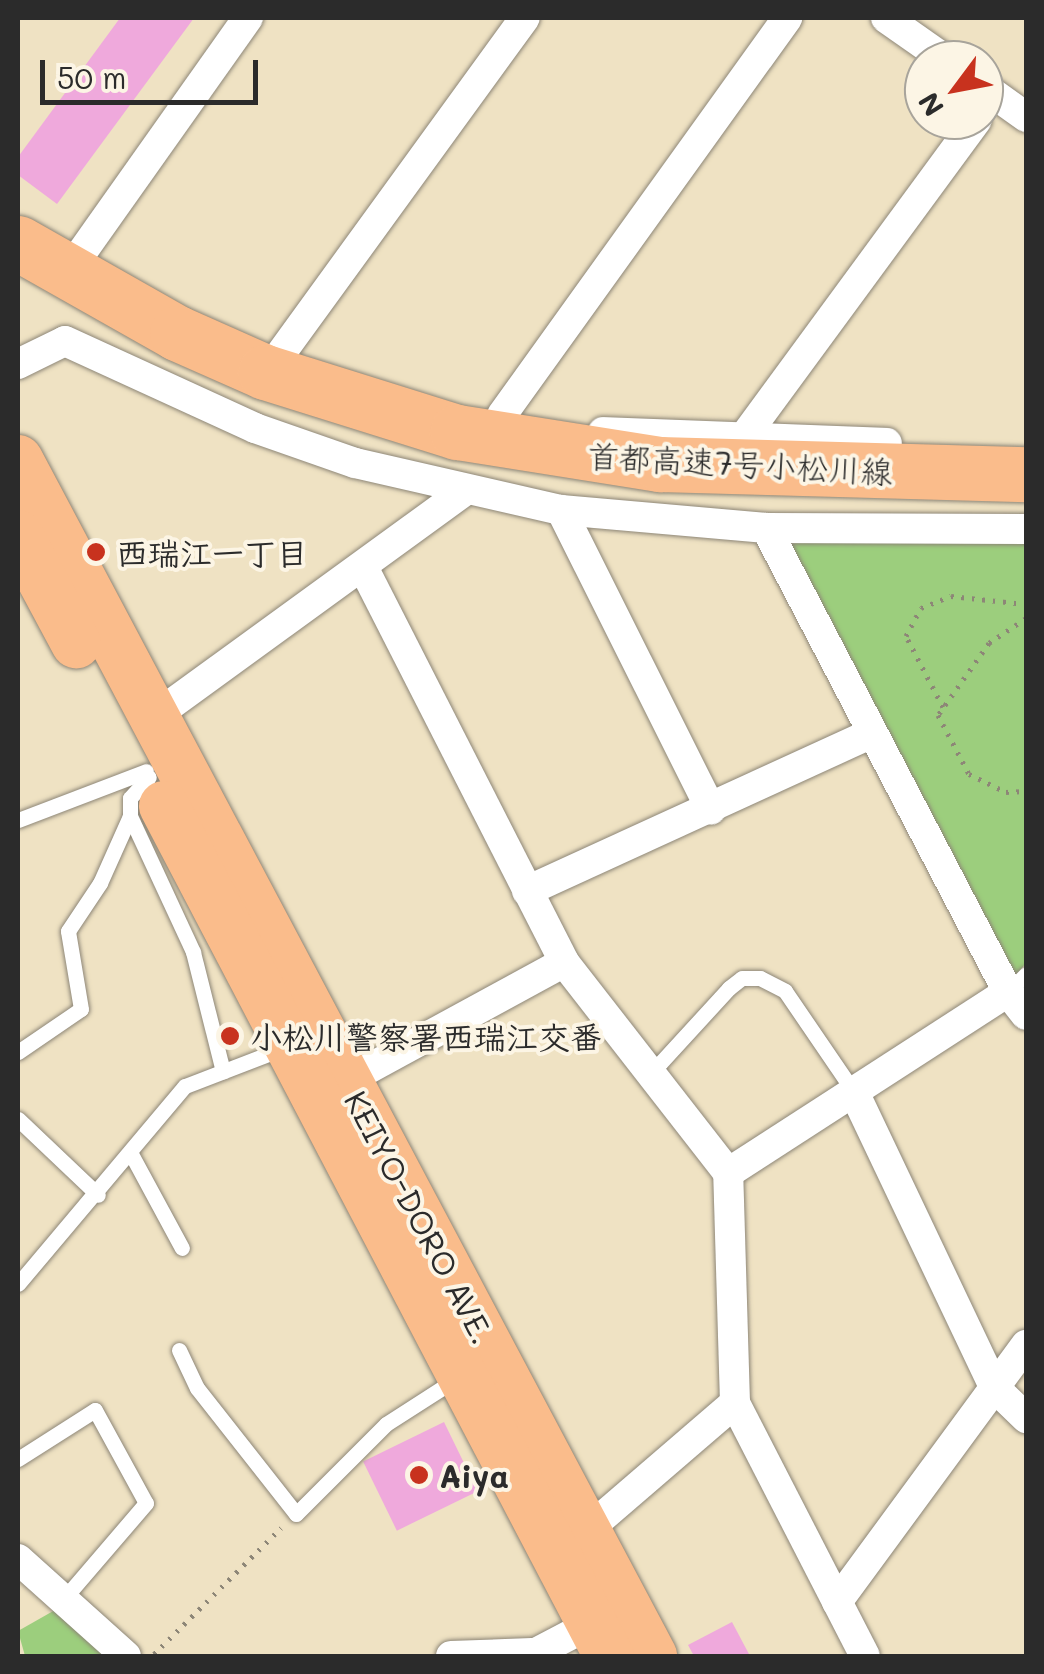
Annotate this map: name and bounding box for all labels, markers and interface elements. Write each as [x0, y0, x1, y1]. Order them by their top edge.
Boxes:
scale bar [45, 40, 262, 102]
north arrow [904, 40, 1004, 140]
text: 50 m [57, 57, 127, 97]
text: N [909, 86, 951, 123]
street label: 首都高速7号小松川線 [586, 436, 894, 490]
place label: 西瑞江一丁目 [116, 533, 308, 571]
marker: 西瑞江一丁目 [85, 541, 107, 563]
place label: 小松川警察署西瑞江交番 [250, 1017, 602, 1055]
marker: 小松川警察署西瑞江交番 [219, 1025, 241, 1047]
street label: KEIYO-DORO AVE. [337, 1084, 503, 1350]
place label: Aiya [439, 1456, 509, 1494]
marker: Aiya [408, 1464, 430, 1486]

